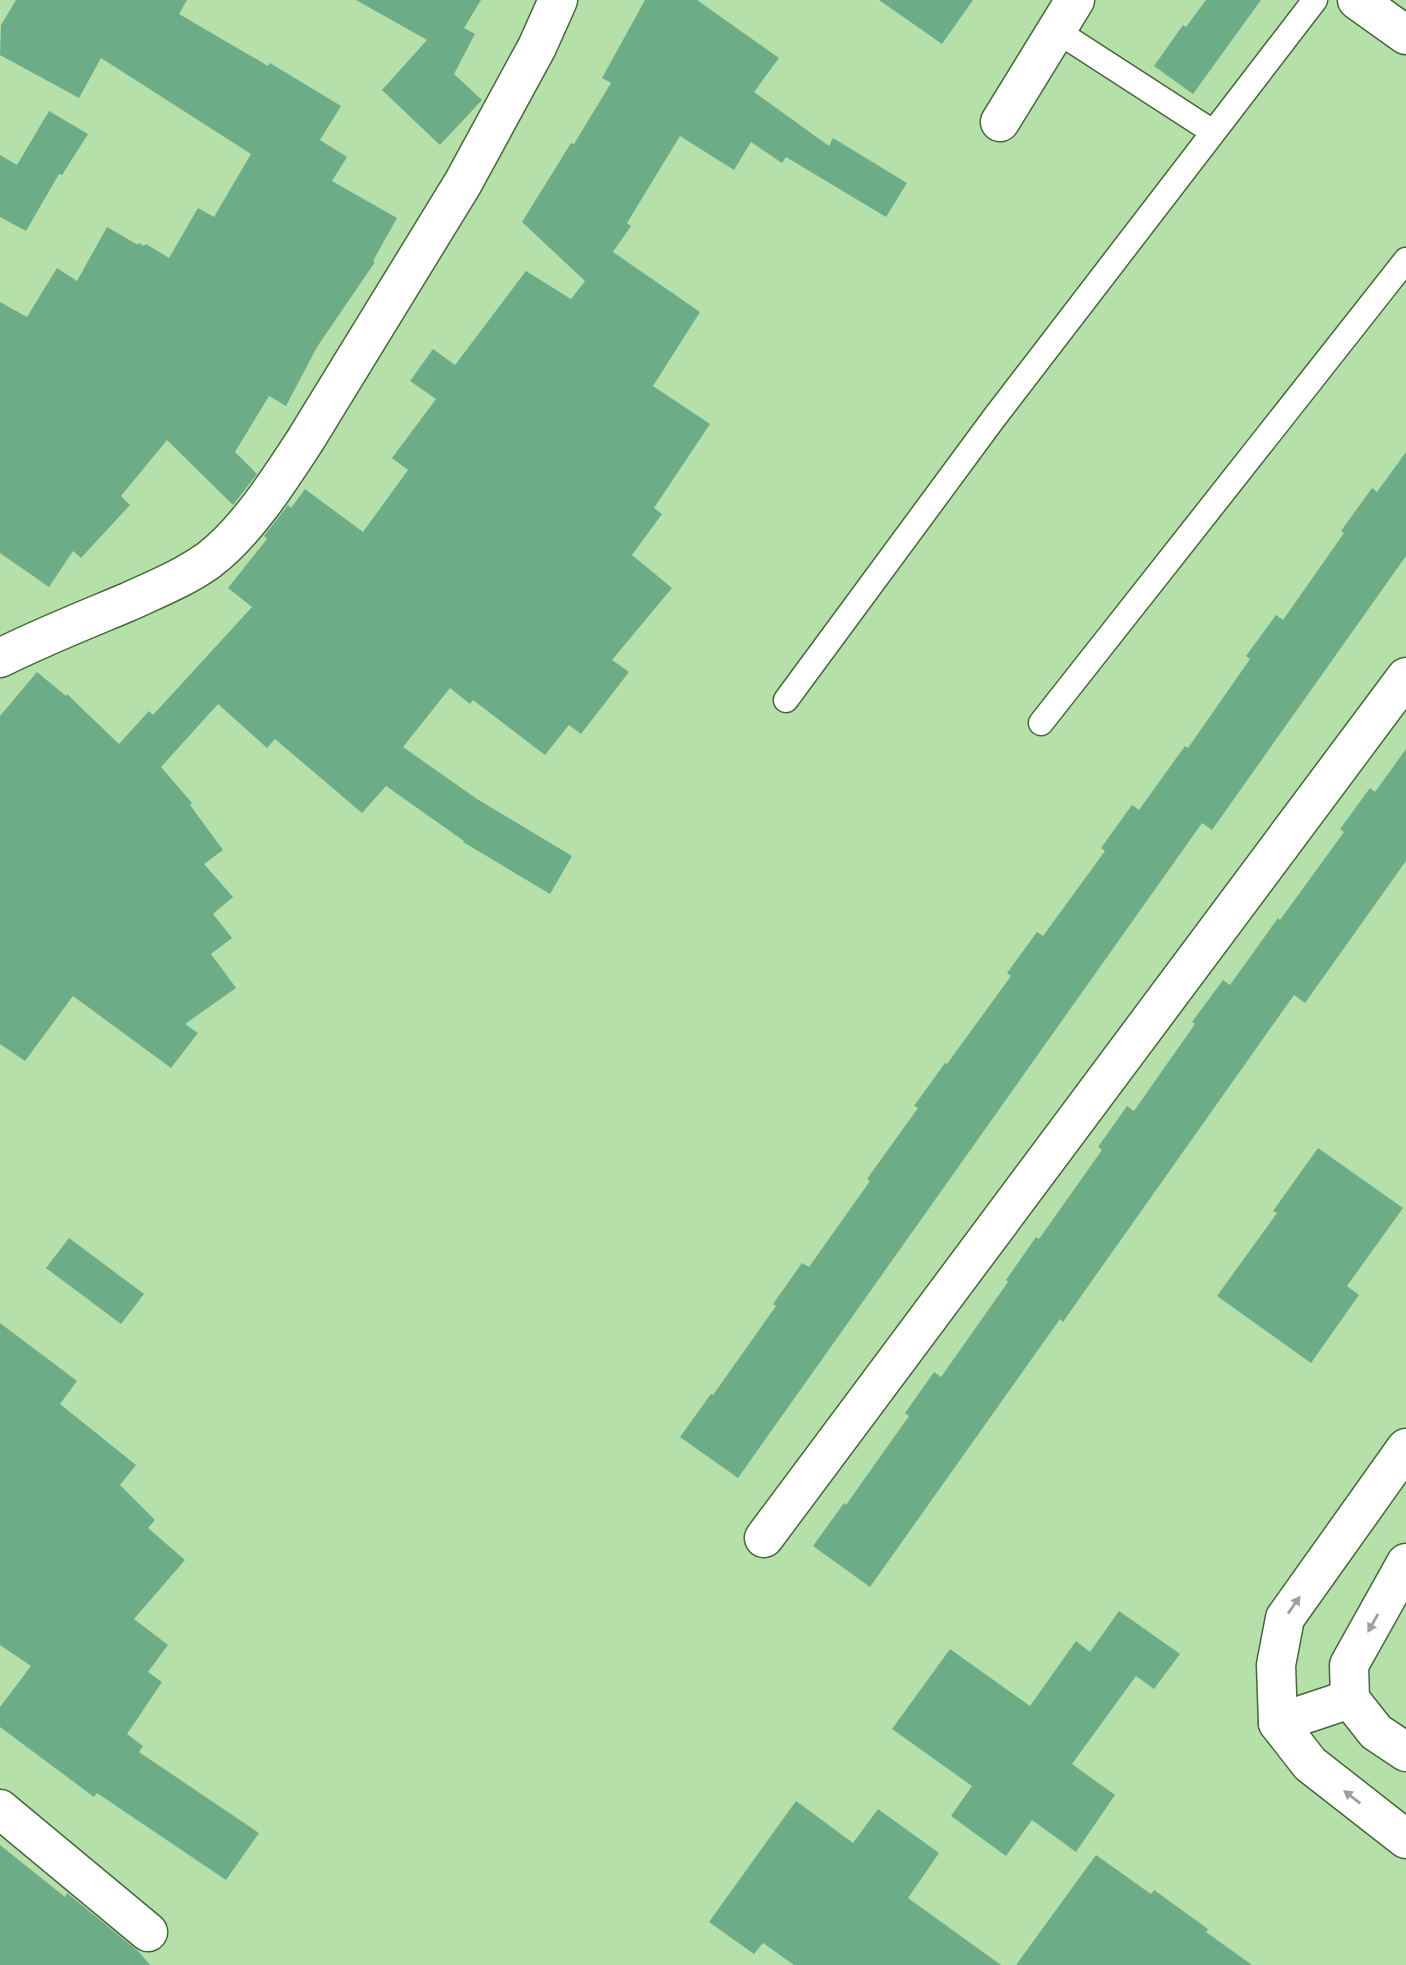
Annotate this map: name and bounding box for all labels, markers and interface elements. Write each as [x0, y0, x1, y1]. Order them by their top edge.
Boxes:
one-way arrow [1287, 1596, 1301, 1614]
one-way arrow [1367, 1613, 1379, 1633]
one-way arrow [1343, 1790, 1361, 1804]

